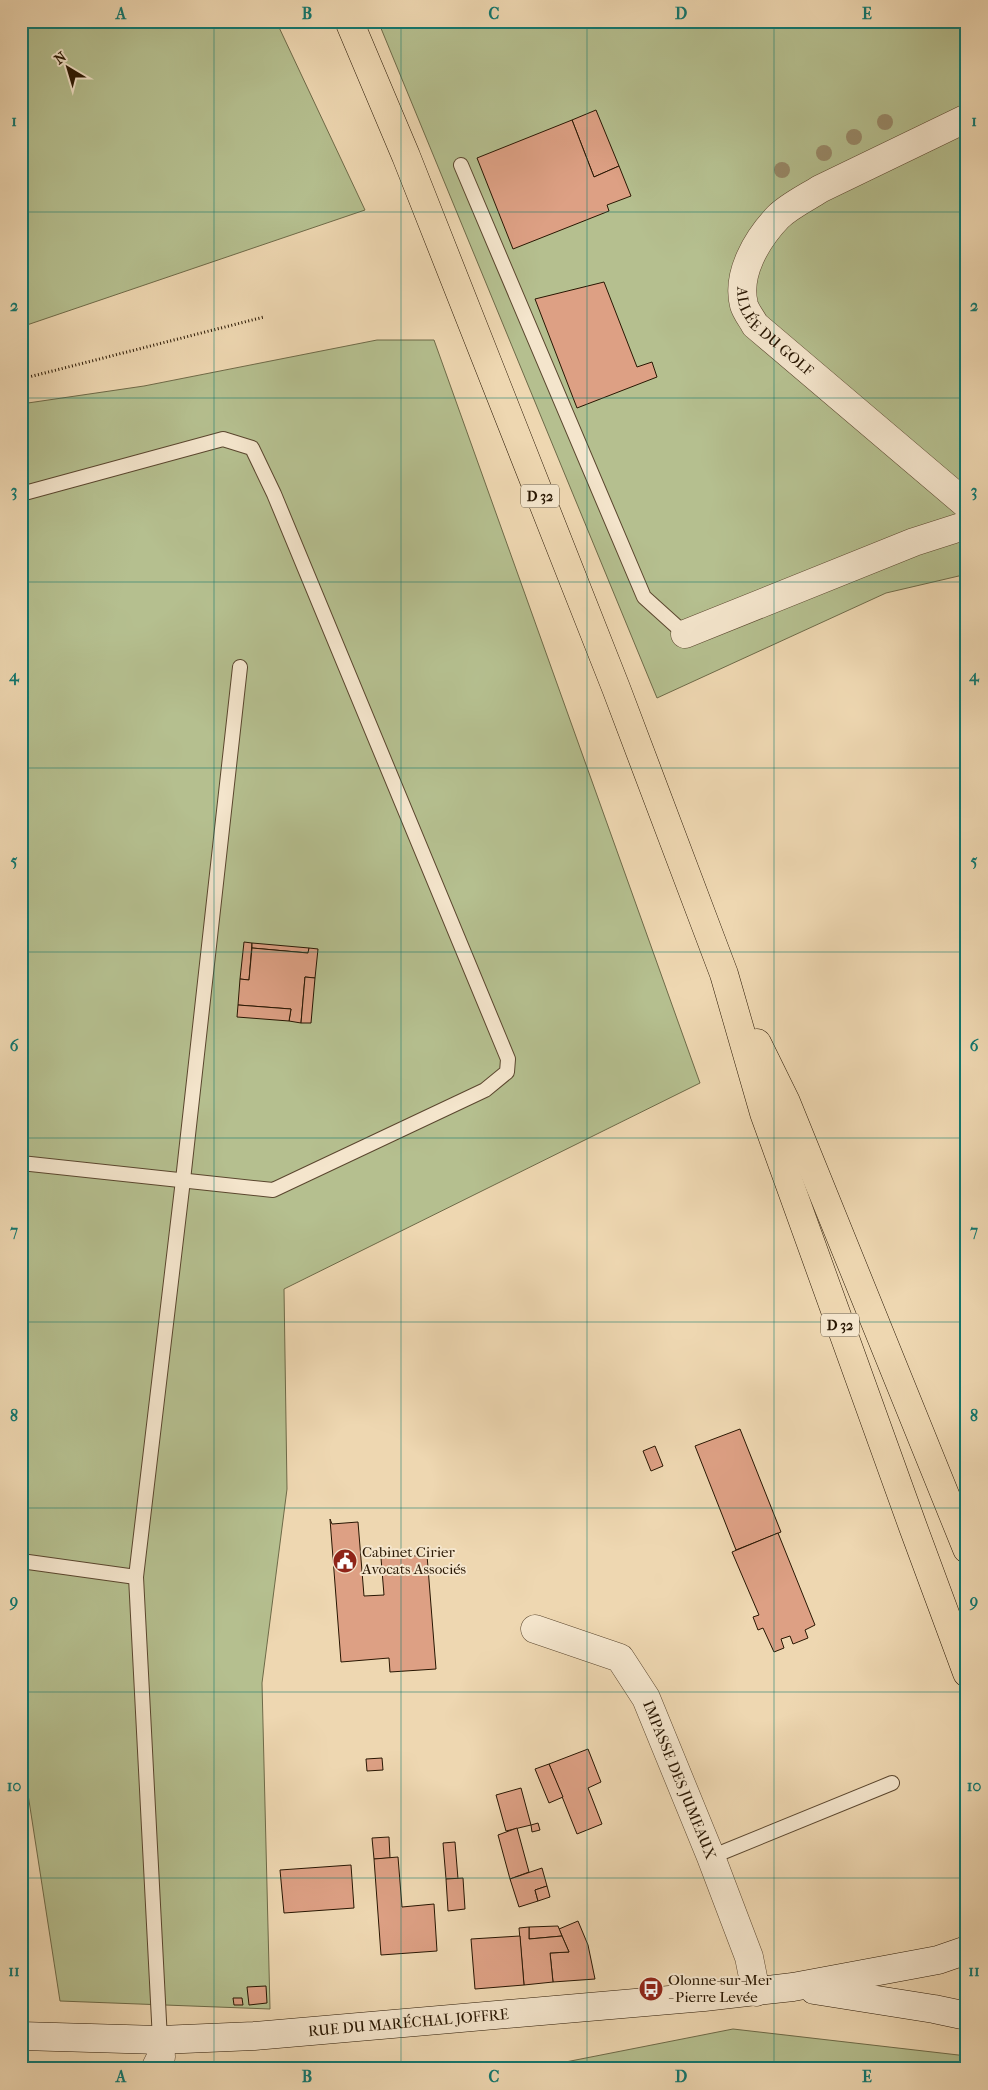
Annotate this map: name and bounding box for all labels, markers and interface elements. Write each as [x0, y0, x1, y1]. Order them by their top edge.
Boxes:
text: A [115, 4, 127, 23]
text: B [302, 4, 312, 23]
text: C [489, 4, 500, 23]
text: D [675, 4, 687, 23]
text: E [862, 4, 872, 23]
north arrow [42, 42, 92, 92]
text: N [51, 48, 70, 68]
text: 1 [11, 111, 17, 130]
text: 1 [971, 111, 977, 130]
street label: ALLÉE DU GOLF [733, 286, 817, 380]
text: 2 [10, 296, 18, 315]
text: 2 [970, 296, 978, 315]
text: 3 [11, 481, 17, 501]
text: 3 [971, 481, 977, 501]
road number: D 32 [521, 484, 559, 508]
text: 4 [8, 666, 20, 686]
text: 4 [968, 666, 980, 686]
text: 5 [11, 851, 18, 870]
text: 5 [971, 851, 978, 870]
text: 6 [10, 1036, 19, 1055]
text: 6 [970, 1036, 979, 1055]
text: 7 [9, 1221, 18, 1240]
text: 7 [969, 1221, 978, 1240]
road number: D 32 [821, 1314, 859, 1336]
text: 8 [10, 1406, 18, 1425]
text: 8 [970, 1406, 978, 1425]
place label: Cabinet Cirier Avocats Associés [361, 1543, 467, 1578]
public building icon: Cabinet Cirier Avocats Associés [332, 1548, 358, 1574]
text: 9 [9, 1591, 18, 1611]
text: 9 [969, 1591, 978, 1611]
street label: IMPASSE DES JUMEAUX [639, 1698, 720, 1862]
text: 10 [7, 1776, 21, 1795]
text: 10 [967, 1776, 981, 1795]
text: 11 [8, 1961, 20, 1980]
text: 11 [968, 1961, 980, 1980]
place label: Olonne-sur-Mer - Pierre Levée [668, 1971, 772, 2006]
bus stop icon: Olonne-sur-Mer - Pierre Levée [638, 1976, 664, 2002]
street label: RUE DU MARÉCHAL JOFFRE [307, 2005, 509, 2040]
text: A [115, 2067, 127, 2086]
text: B [302, 2067, 312, 2086]
text: C [489, 2067, 500, 2086]
text: D [675, 2067, 687, 2086]
text: E [862, 2067, 872, 2086]

